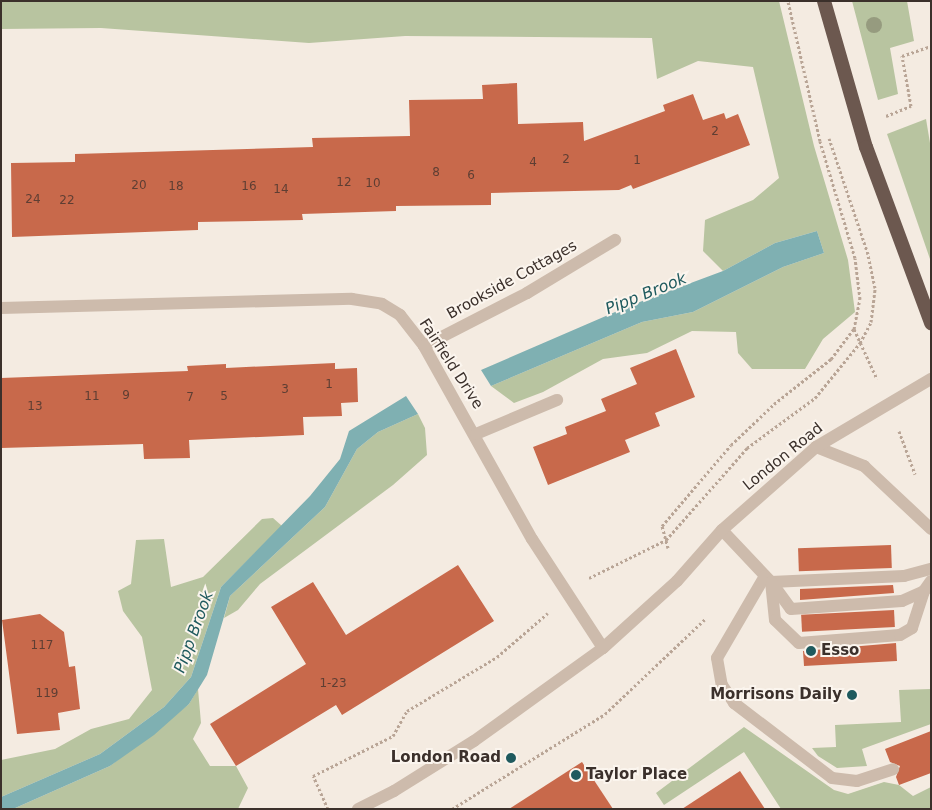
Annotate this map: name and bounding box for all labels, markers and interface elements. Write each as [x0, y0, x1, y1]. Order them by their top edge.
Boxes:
house number: 2 [711, 125, 719, 139]
house number: 2 [562, 153, 570, 167]
house number: 1 [633, 154, 641, 168]
house number: 4 [529, 156, 537, 170]
house number: 8 [432, 166, 440, 180]
house number: 6 [467, 169, 475, 183]
house number: 12 [336, 176, 352, 190]
house number: 10 [365, 177, 381, 191]
house number: 20 [131, 179, 147, 193]
house number: 18 [168, 180, 184, 194]
house number: 16 [241, 180, 257, 194]
house number: 14 [273, 183, 289, 197]
house number: 24 [25, 193, 41, 207]
house number: 22 [59, 194, 75, 208]
street label: Brookside Cottages [444, 237, 580, 323]
water label: Pipp Brook [603, 269, 689, 319]
street label: Fairfield Drive [415, 316, 487, 412]
house number: 1 [325, 378, 333, 392]
house number: 3 [281, 383, 289, 397]
house number: 9 [122, 389, 130, 403]
house number: 11 [84, 390, 100, 404]
house number: 5 [220, 390, 228, 404]
house number: 7 [186, 391, 194, 405]
house number: 13 [27, 400, 43, 414]
street label: London Road [739, 419, 827, 495]
water label: Pipp Brook [170, 588, 218, 676]
house number: 117 [31, 639, 53, 653]
place label: Esso [821, 642, 859, 660]
marker: Esso [805, 645, 817, 657]
house number: 1-23 [319, 677, 347, 691]
place label: Morrisons Daily [710, 686, 842, 704]
house number: 119 [36, 687, 58, 701]
marker: Morrisons Daily [846, 689, 858, 701]
place label: London Road [391, 749, 501, 767]
marker: London Road [505, 752, 517, 764]
place label: Taylor Place [586, 766, 687, 784]
marker: Taylor Place [570, 769, 582, 781]

